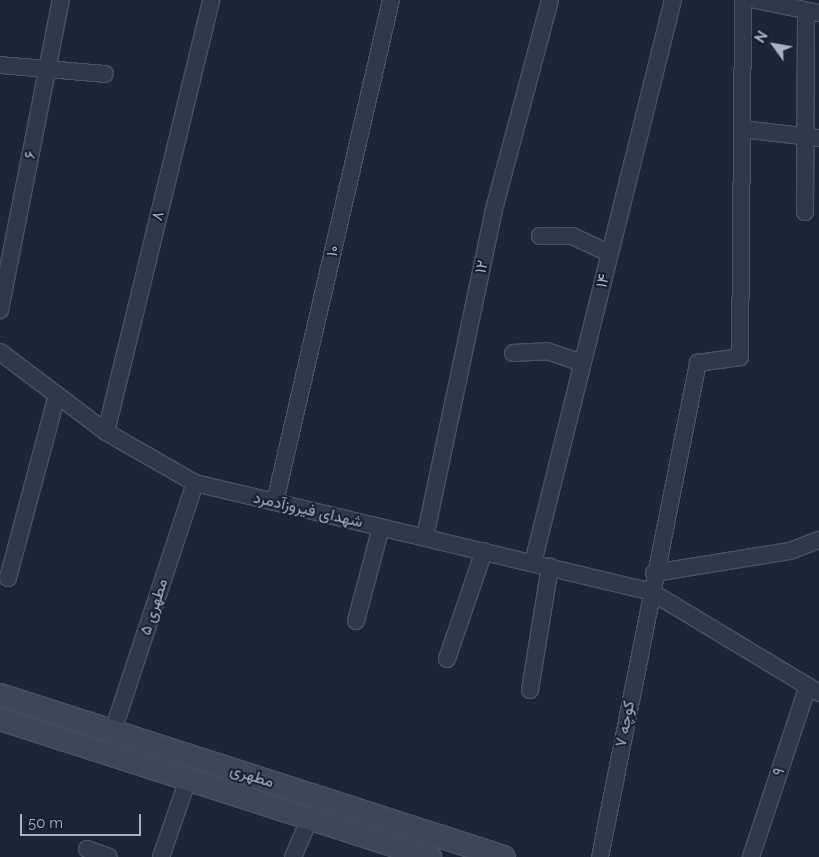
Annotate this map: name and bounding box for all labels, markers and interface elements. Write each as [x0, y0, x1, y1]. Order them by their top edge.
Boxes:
north arrow [749, 20, 799, 70]
text: N [752, 28, 771, 46]
street label: ۶ [21, 149, 41, 161]
street label: ۸ [148, 209, 168, 223]
street label: ۱۰ [322, 243, 344, 259]
street label: ۱۲ [471, 259, 493, 275]
street label: ۱۴ [592, 272, 614, 290]
street label: شهدای فیروزآدمرد [251, 488, 365, 532]
street label: مطهری ۵ [136, 576, 172, 638]
street label: کوچه ۷ [611, 699, 639, 749]
street label: مطهری [228, 760, 276, 792]
street label: ۹ [769, 765, 789, 779]
scale bar [22, 804, 144, 836]
text: 50 m [28, 814, 63, 832]

